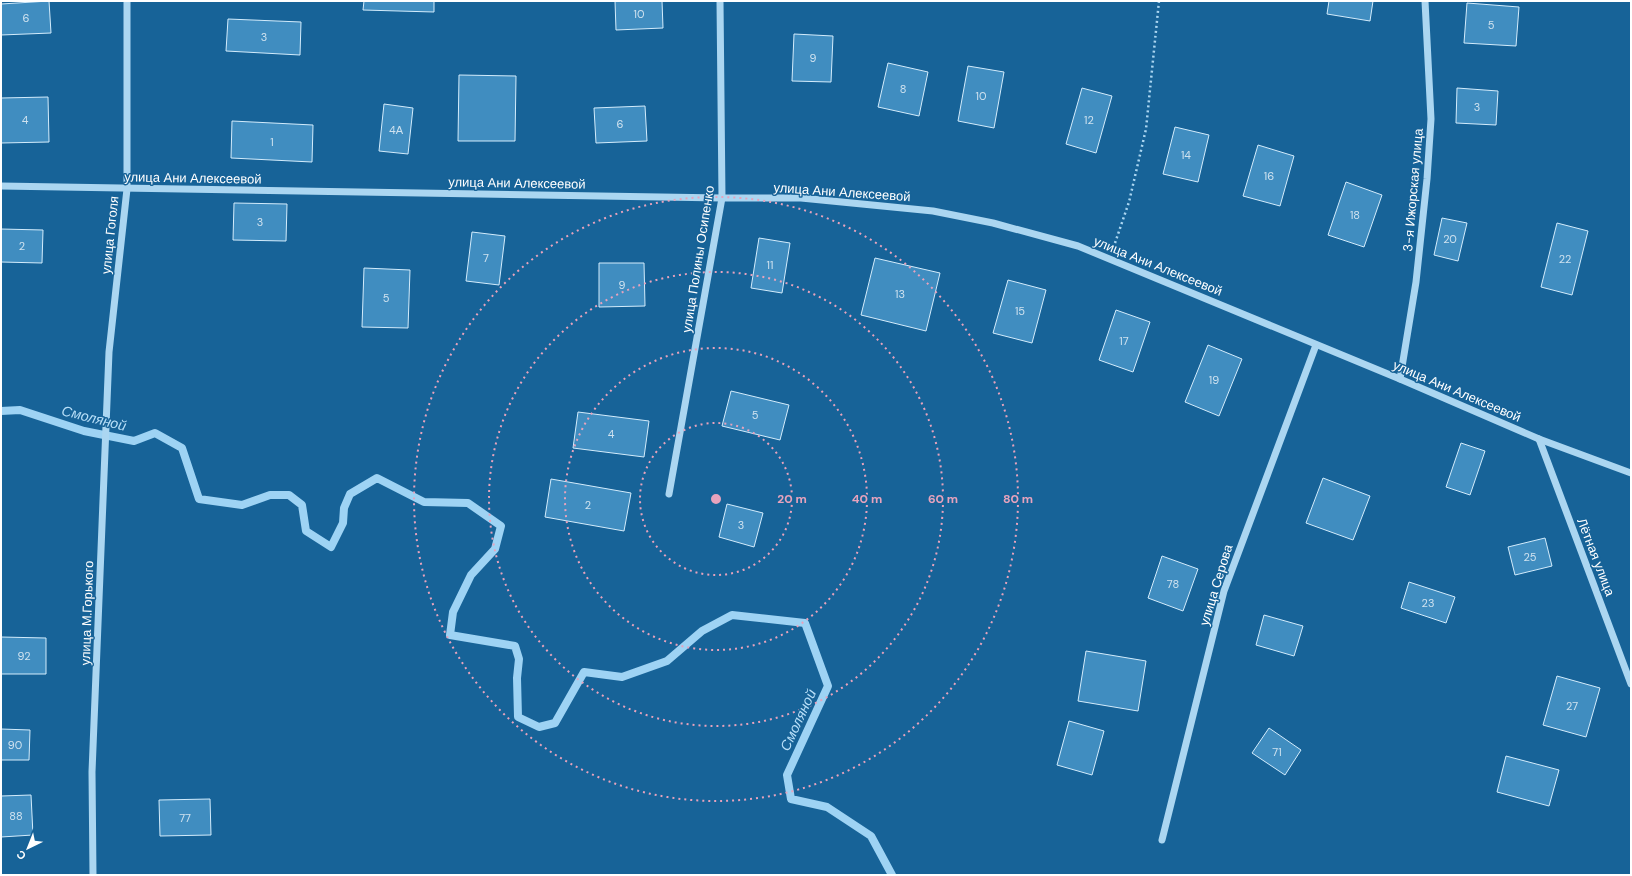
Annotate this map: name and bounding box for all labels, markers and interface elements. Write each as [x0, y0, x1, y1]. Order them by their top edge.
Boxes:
house number: 10 [634, 7, 644, 21]
house number: 6 [23, 11, 30, 25]
house number: 5 [1488, 18, 1495, 32]
house number: 3 [261, 30, 267, 44]
house number: 9 [810, 51, 817, 65]
house number: 8 [900, 82, 906, 96]
house number: 10 [976, 89, 986, 103]
house number: 3 [1474, 100, 1480, 114]
house number: 4 [22, 113, 29, 127]
house number: 12 [1084, 113, 1094, 127]
house number: 6 [617, 117, 624, 131]
house number: 4А [389, 123, 404, 137]
street label: 3-я Ижорская улица [1399, 127, 1427, 252]
house number: 1 [270, 135, 274, 149]
house number: 14 [1181, 148, 1191, 162]
street label: улица Ани Алексеевой [124, 168, 262, 188]
house number: 16 [1264, 169, 1274, 183]
street label: улица Ани Алексеевой [448, 173, 586, 193]
street label: улица Ани Алексеевой [773, 179, 911, 205]
street label: улица Полины Осипенко [678, 184, 718, 334]
street label: улица Гоголя [97, 195, 123, 275]
house number: 18 [1350, 208, 1360, 222]
house number: 3 [257, 215, 263, 229]
street label: улица Ани Алексеевой [1091, 232, 1225, 300]
house number: 20 [1443, 232, 1457, 246]
house number: 2 [19, 239, 25, 253]
house number: 7 [483, 251, 489, 265]
house number: 22 [1559, 252, 1571, 266]
house number: 11 [767, 258, 773, 272]
house number: 9 [619, 278, 626, 292]
house number: 13 [895, 287, 905, 301]
house number: 5 [383, 291, 390, 305]
house number: 15 [1015, 304, 1025, 318]
house number: 17 [1119, 334, 1129, 348]
street label: улица Ани Алексеевой [1390, 356, 1524, 426]
house number: 19 [1209, 373, 1219, 387]
water label: Смоляной [60, 401, 128, 435]
house number: 5 [752, 408, 759, 422]
house number: 4 [608, 427, 615, 441]
text: 20 m [777, 491, 807, 507]
text: 40 m [852, 491, 882, 507]
text: 60 m [928, 491, 958, 507]
text: 80 m [1003, 491, 1033, 507]
centre of rings [709, 492, 723, 506]
house number: 2 [585, 498, 591, 512]
street label: Лётная улица [1573, 516, 1619, 599]
house number: 3 [738, 518, 744, 532]
street label: улица Серова [1196, 541, 1237, 628]
house number: 25 [1523, 550, 1537, 564]
street label: улица М.Горького [77, 560, 97, 666]
house number: 78 [1167, 577, 1179, 591]
house number: 23 [1422, 596, 1434, 610]
house number: 92 [17, 649, 31, 663]
water label: Смоляной [776, 686, 820, 754]
house number: 27 [1566, 699, 1578, 713]
house number: 90 [8, 738, 22, 752]
house number: 71 [1272, 745, 1282, 759]
house number: 88 [9, 809, 23, 823]
house number: 77 [179, 811, 191, 825]
north arrow [8, 828, 48, 868]
text: С [13, 847, 29, 863]

